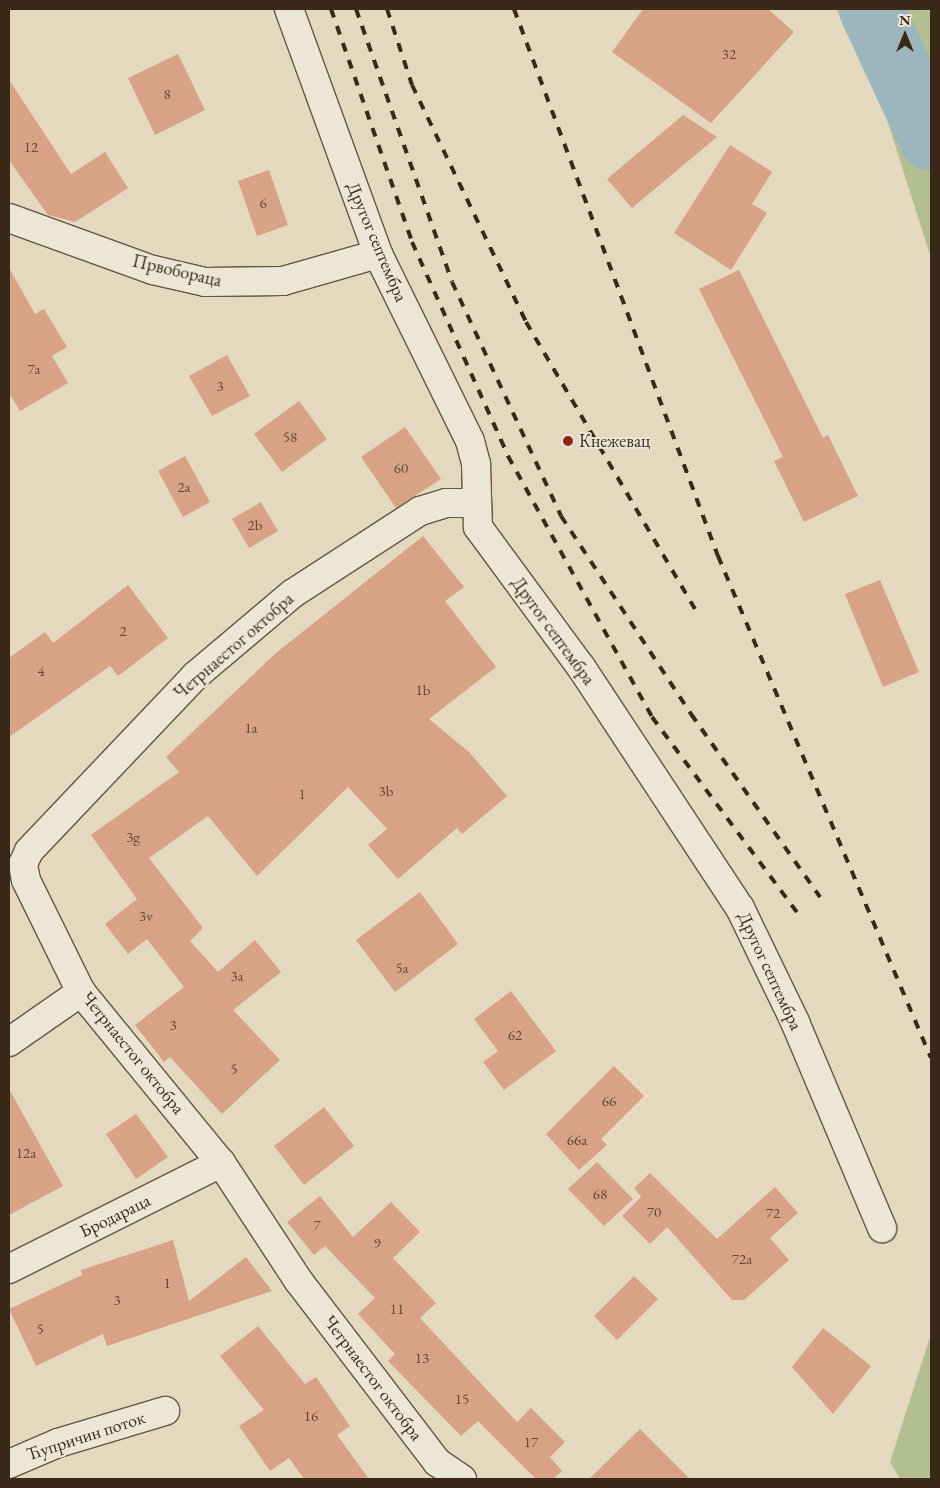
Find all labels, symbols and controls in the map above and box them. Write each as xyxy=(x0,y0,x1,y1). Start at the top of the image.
north arrow xyxy=(880,10,930,60)
text: N xyxy=(899,11,911,29)
house number: 32 xyxy=(722,45,736,63)
house number: 8 xyxy=(163,85,171,103)
house number: 12 xyxy=(24,138,38,156)
street label: Другог септембра xyxy=(342,179,412,305)
house number: 6 xyxy=(259,194,267,212)
street label: Првобораца xyxy=(130,250,224,292)
house number: 7a xyxy=(27,360,41,378)
house number: 3 xyxy=(216,377,224,395)
house number: 58 xyxy=(283,428,297,446)
place label: Кнежевац xyxy=(579,430,650,452)
marker: Кнежевац xyxy=(561,434,575,448)
house number: 60 xyxy=(394,459,408,477)
house number: 2a xyxy=(177,478,191,496)
house number: 2b xyxy=(248,516,262,534)
street label: Другог септембра xyxy=(507,573,599,689)
street label: Четрнаестог октобра xyxy=(170,588,298,704)
house number: 2 xyxy=(119,622,127,640)
house number: 4 xyxy=(37,662,45,680)
house number: 1b xyxy=(416,681,430,699)
house number: 1a xyxy=(244,719,258,737)
house number: 3b xyxy=(379,782,393,800)
house number: 1 xyxy=(298,785,306,803)
house number: 3g xyxy=(126,828,140,846)
house number: 3v xyxy=(139,907,153,925)
street label: Другог септембра xyxy=(733,908,807,1034)
house number: 5a xyxy=(395,959,409,977)
house number: 3a xyxy=(230,967,244,985)
street label: Четрнаестог октобра xyxy=(77,987,189,1119)
house number: 3 xyxy=(169,1016,177,1034)
house number: 62 xyxy=(508,1026,522,1044)
house number: 5 xyxy=(230,1060,238,1078)
house number: 66 xyxy=(602,1092,616,1110)
house number: 66a xyxy=(567,1131,587,1149)
house number: 12a xyxy=(16,1144,36,1162)
house number: 68 xyxy=(593,1185,607,1203)
street label: Бродараца xyxy=(76,1190,154,1242)
house number: 70 xyxy=(647,1203,661,1221)
house number: 72 xyxy=(766,1204,780,1222)
house number: 7 xyxy=(313,1216,321,1234)
house number: 9 xyxy=(373,1234,381,1252)
house number: 72a xyxy=(732,1250,752,1268)
house number: 1 xyxy=(163,1274,171,1292)
house number: 3 xyxy=(113,1291,121,1309)
house number: 11 xyxy=(390,1300,404,1318)
street label: Четрнаестог октобра xyxy=(319,1311,427,1445)
house number: 5 xyxy=(36,1320,44,1338)
house number: 13 xyxy=(415,1349,429,1367)
house number: 15 xyxy=(455,1390,469,1408)
street label: Ћупричин поток xyxy=(24,1407,148,1465)
house number: 16 xyxy=(304,1407,318,1425)
house number: 17 xyxy=(524,1433,538,1451)

